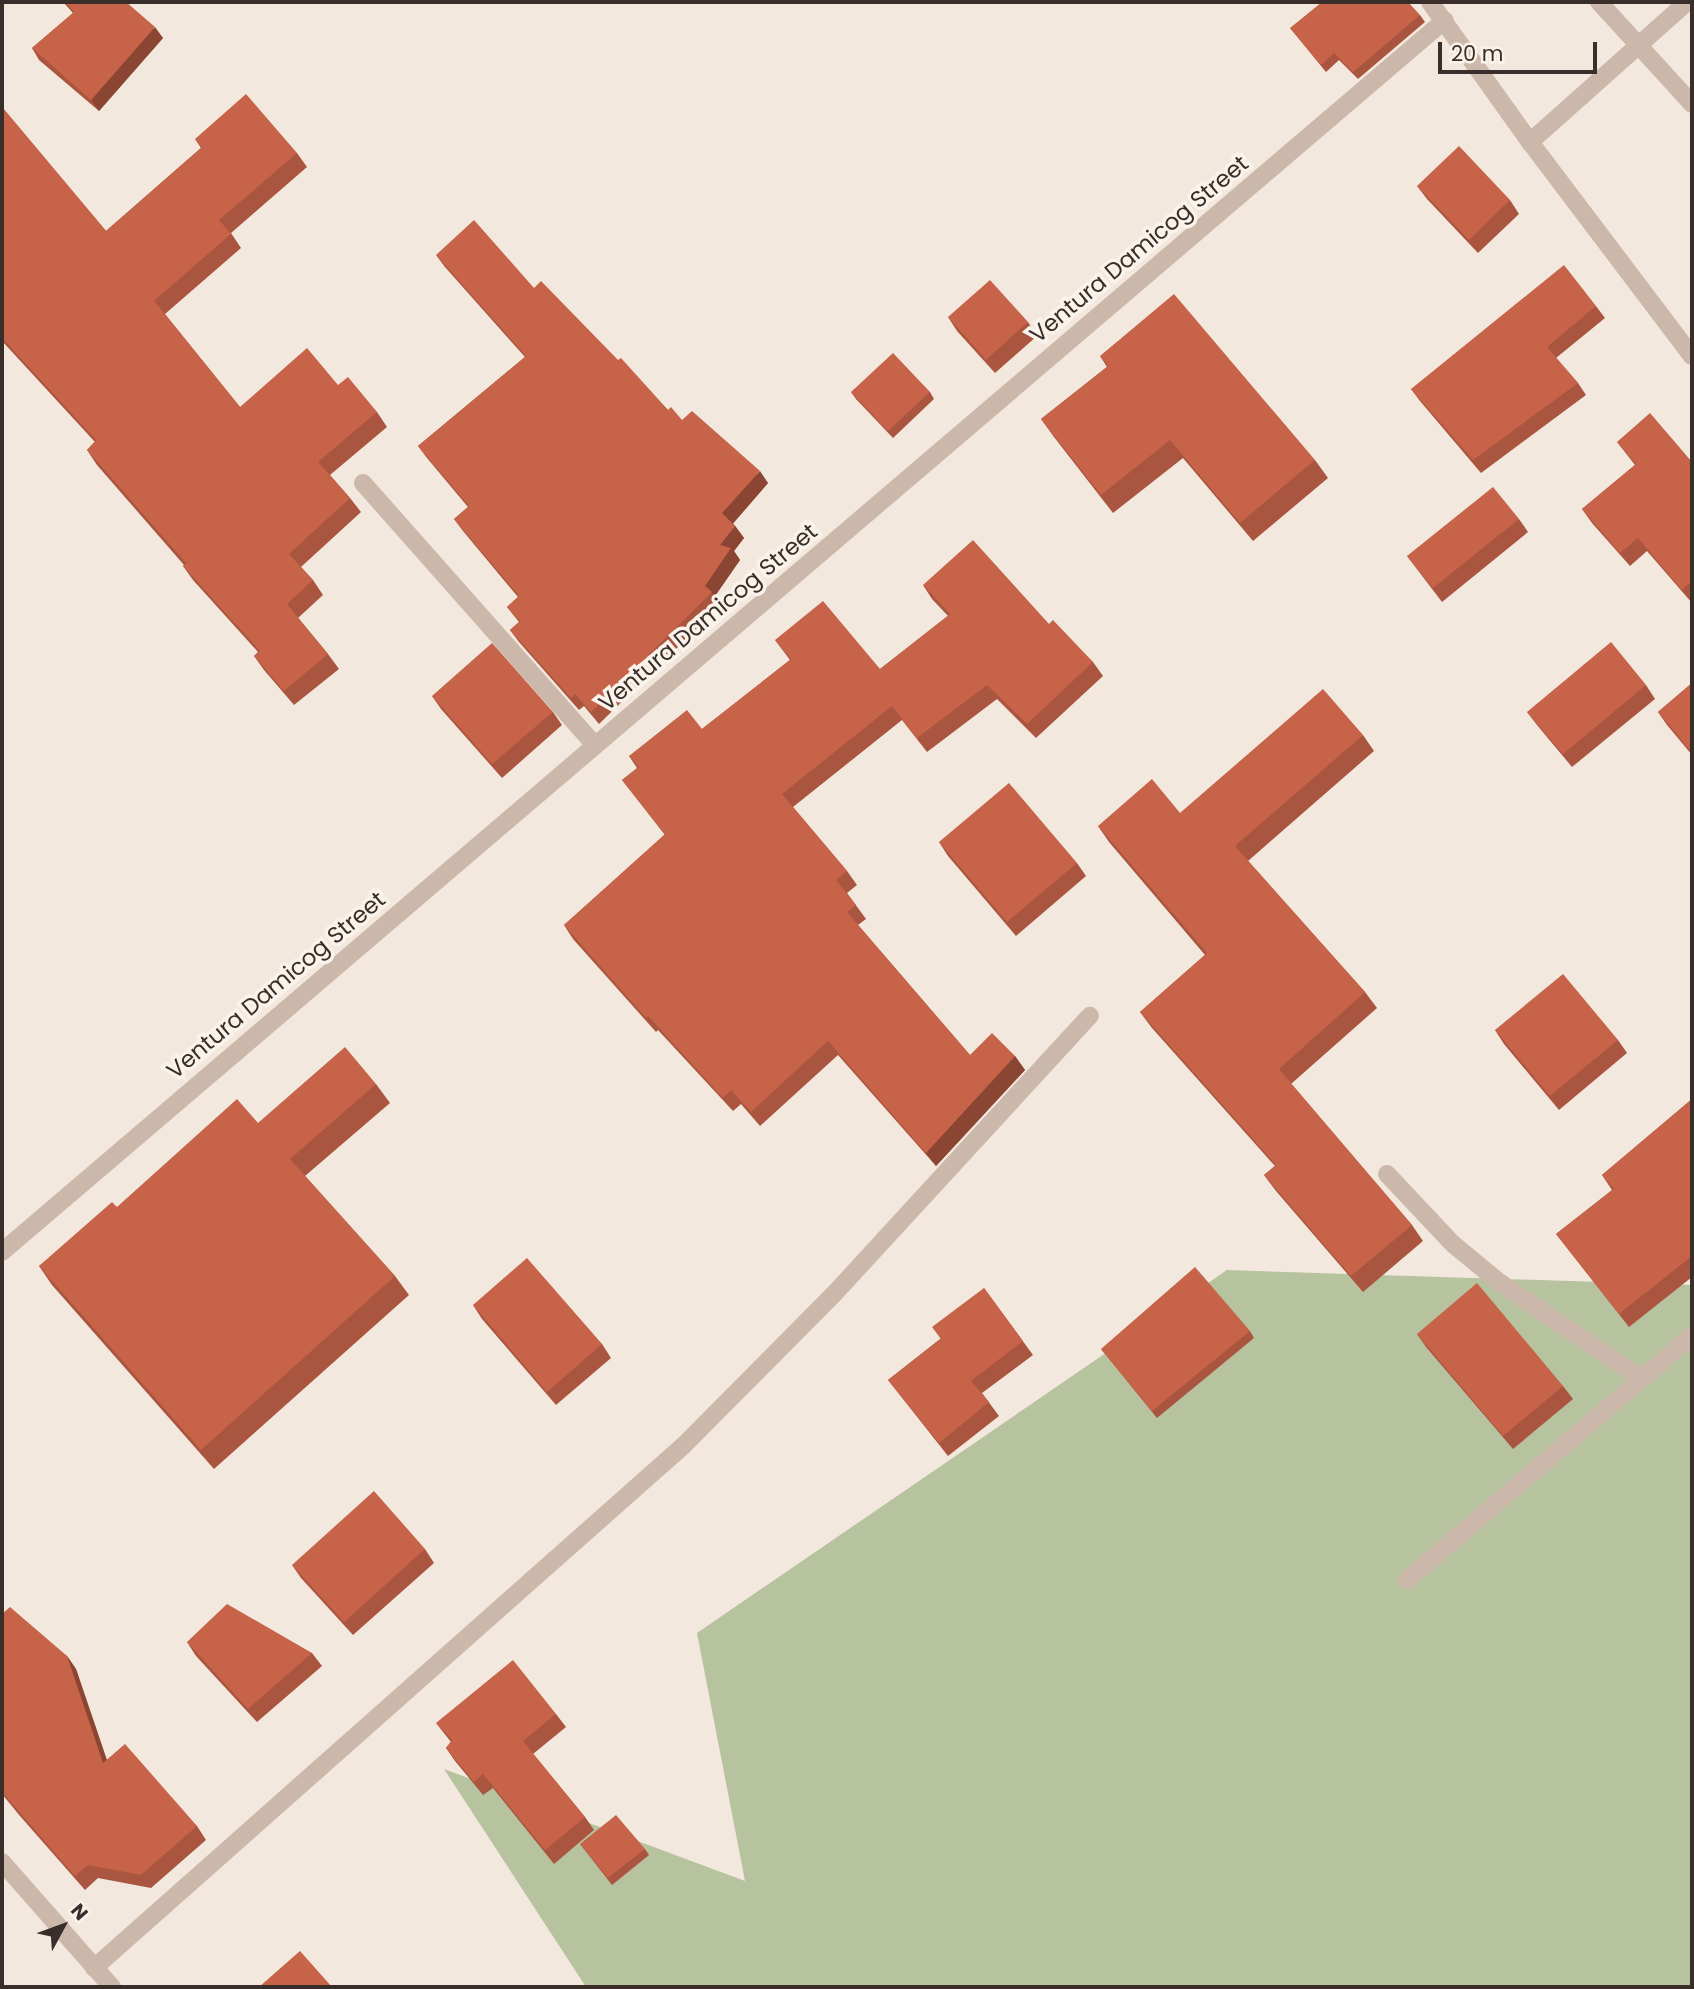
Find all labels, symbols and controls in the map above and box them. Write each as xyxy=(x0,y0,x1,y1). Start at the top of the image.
scale bar xyxy=(1442,28,1601,72)
text: 20 m xyxy=(1451,39,1504,68)
street label: Ventura Damicog Street xyxy=(1024,149,1254,349)
street label: Ventura Damicog Street xyxy=(593,517,823,717)
street label: Ventura Damicog Street xyxy=(161,885,391,1085)
north arrow xyxy=(28,1891,98,1961)
text: N xyxy=(64,1898,94,1926)

